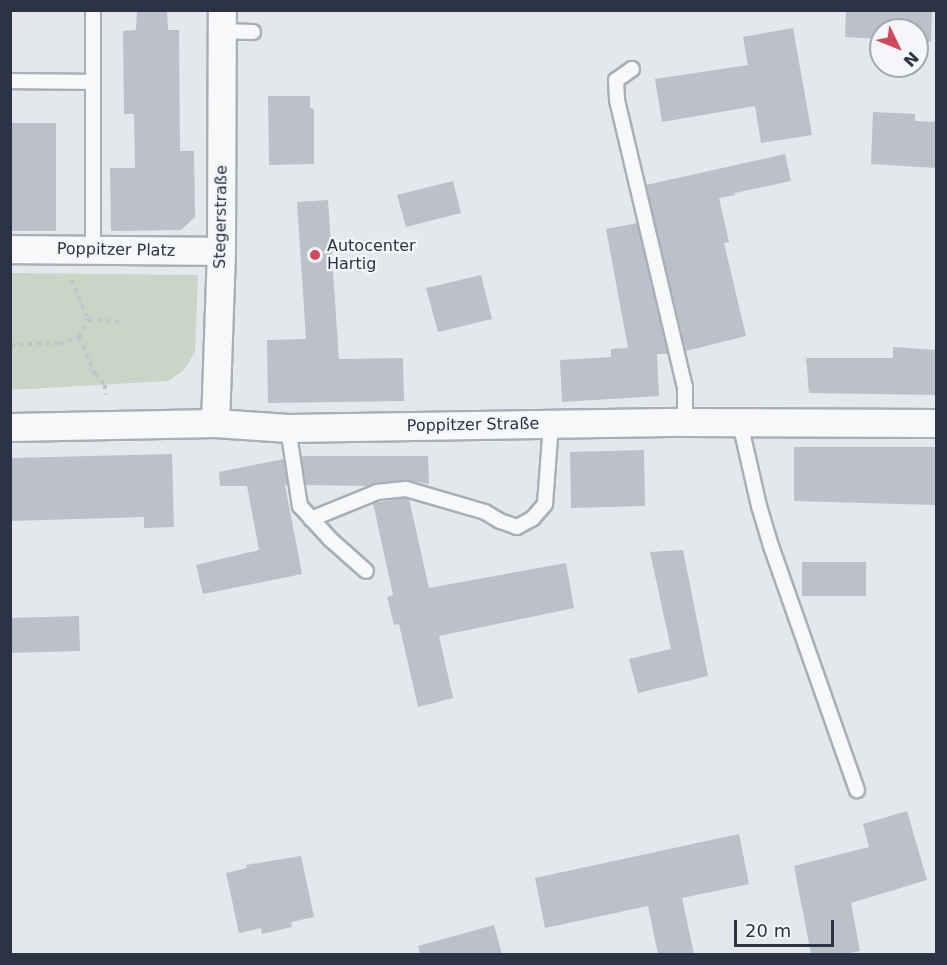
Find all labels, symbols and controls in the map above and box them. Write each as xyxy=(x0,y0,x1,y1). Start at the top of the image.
north arrow xyxy=(869,18,929,78)
text: N xyxy=(900,48,923,71)
street label: Stegerstraße xyxy=(210,165,232,269)
place label: Autocenter Hartig xyxy=(327,236,416,274)
street label: Poppitzer Platz xyxy=(57,239,175,261)
marker: Autocenter Hartig xyxy=(308,248,322,262)
street label: Poppitzer Straße xyxy=(407,414,539,436)
scale bar xyxy=(737,908,838,946)
text: 20 m xyxy=(745,920,791,941)

